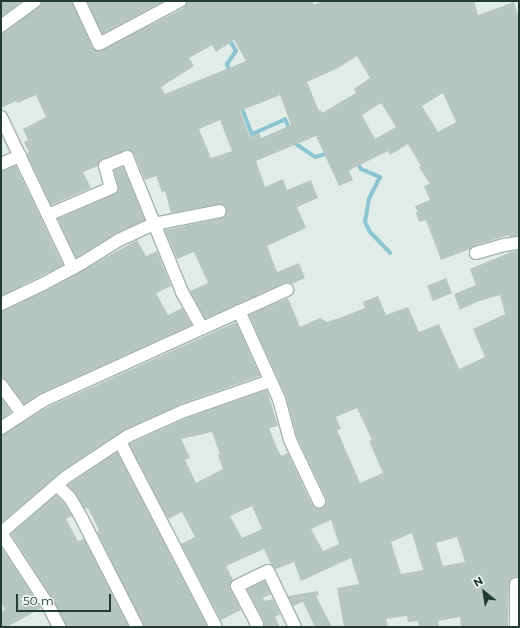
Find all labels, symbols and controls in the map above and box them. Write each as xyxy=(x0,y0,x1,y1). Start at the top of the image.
north arrow xyxy=(464,572,504,612)
text: N xyxy=(471,573,485,590)
scale bar xyxy=(18,586,113,612)
text: 50 m xyxy=(23,593,54,608)

